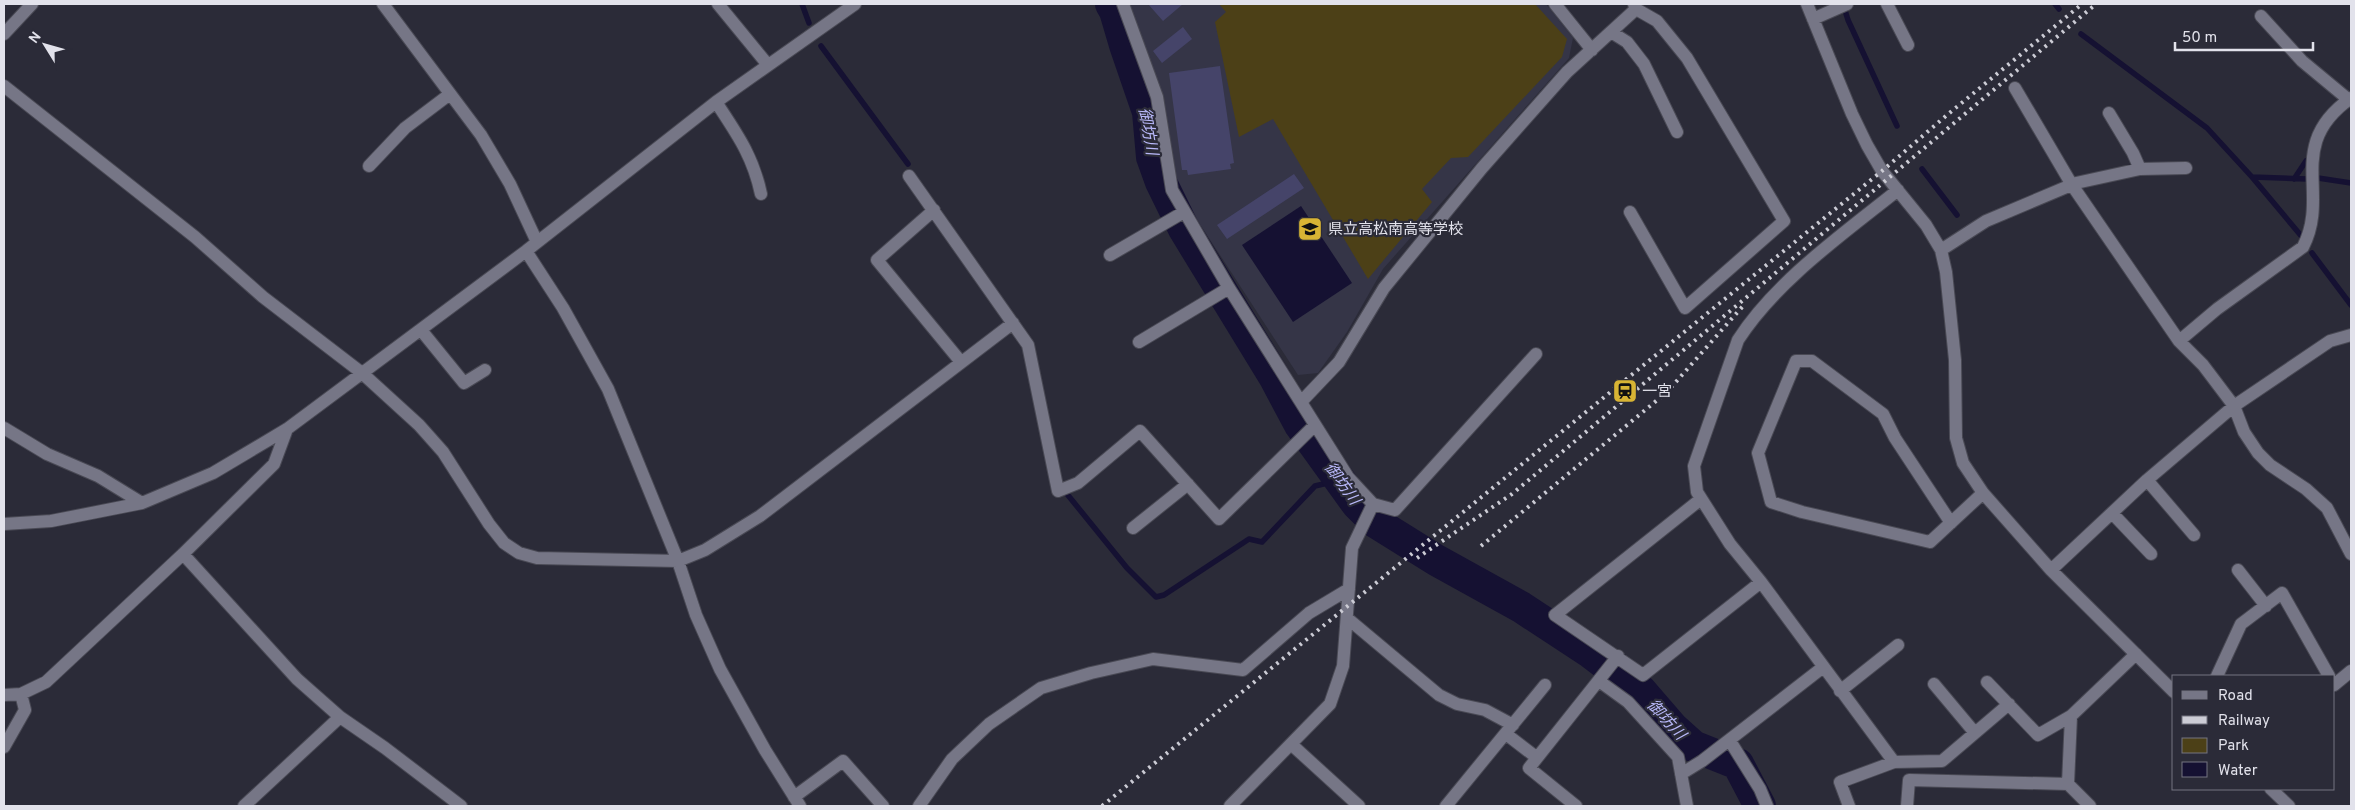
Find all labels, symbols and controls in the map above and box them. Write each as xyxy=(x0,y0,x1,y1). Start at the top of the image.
north arrow xyxy=(20,20,70,70)
scale bar xyxy=(2175,20,2312,52)
text: N xyxy=(26,29,46,47)
text: 50 m xyxy=(2182,29,2217,48)
water label: 御坊川 xyxy=(1133,106,1161,159)
school or university icon: 県立高松南高等学校 xyxy=(1297,216,1323,242)
place label: 県立高松南高等学校 xyxy=(1328,221,1463,240)
station icon: 一宮 xyxy=(1612,378,1638,404)
place label: 一宮 xyxy=(1642,383,1672,402)
water label: 御坊川 xyxy=(1319,459,1365,511)
legend xyxy=(2172,675,2335,790)
text: Road xyxy=(2218,687,2253,706)
water label: 御坊川 xyxy=(1642,696,1691,746)
text: Railway xyxy=(2218,712,2270,731)
text: Park xyxy=(2218,737,2249,756)
text: Water xyxy=(2218,762,2258,781)

